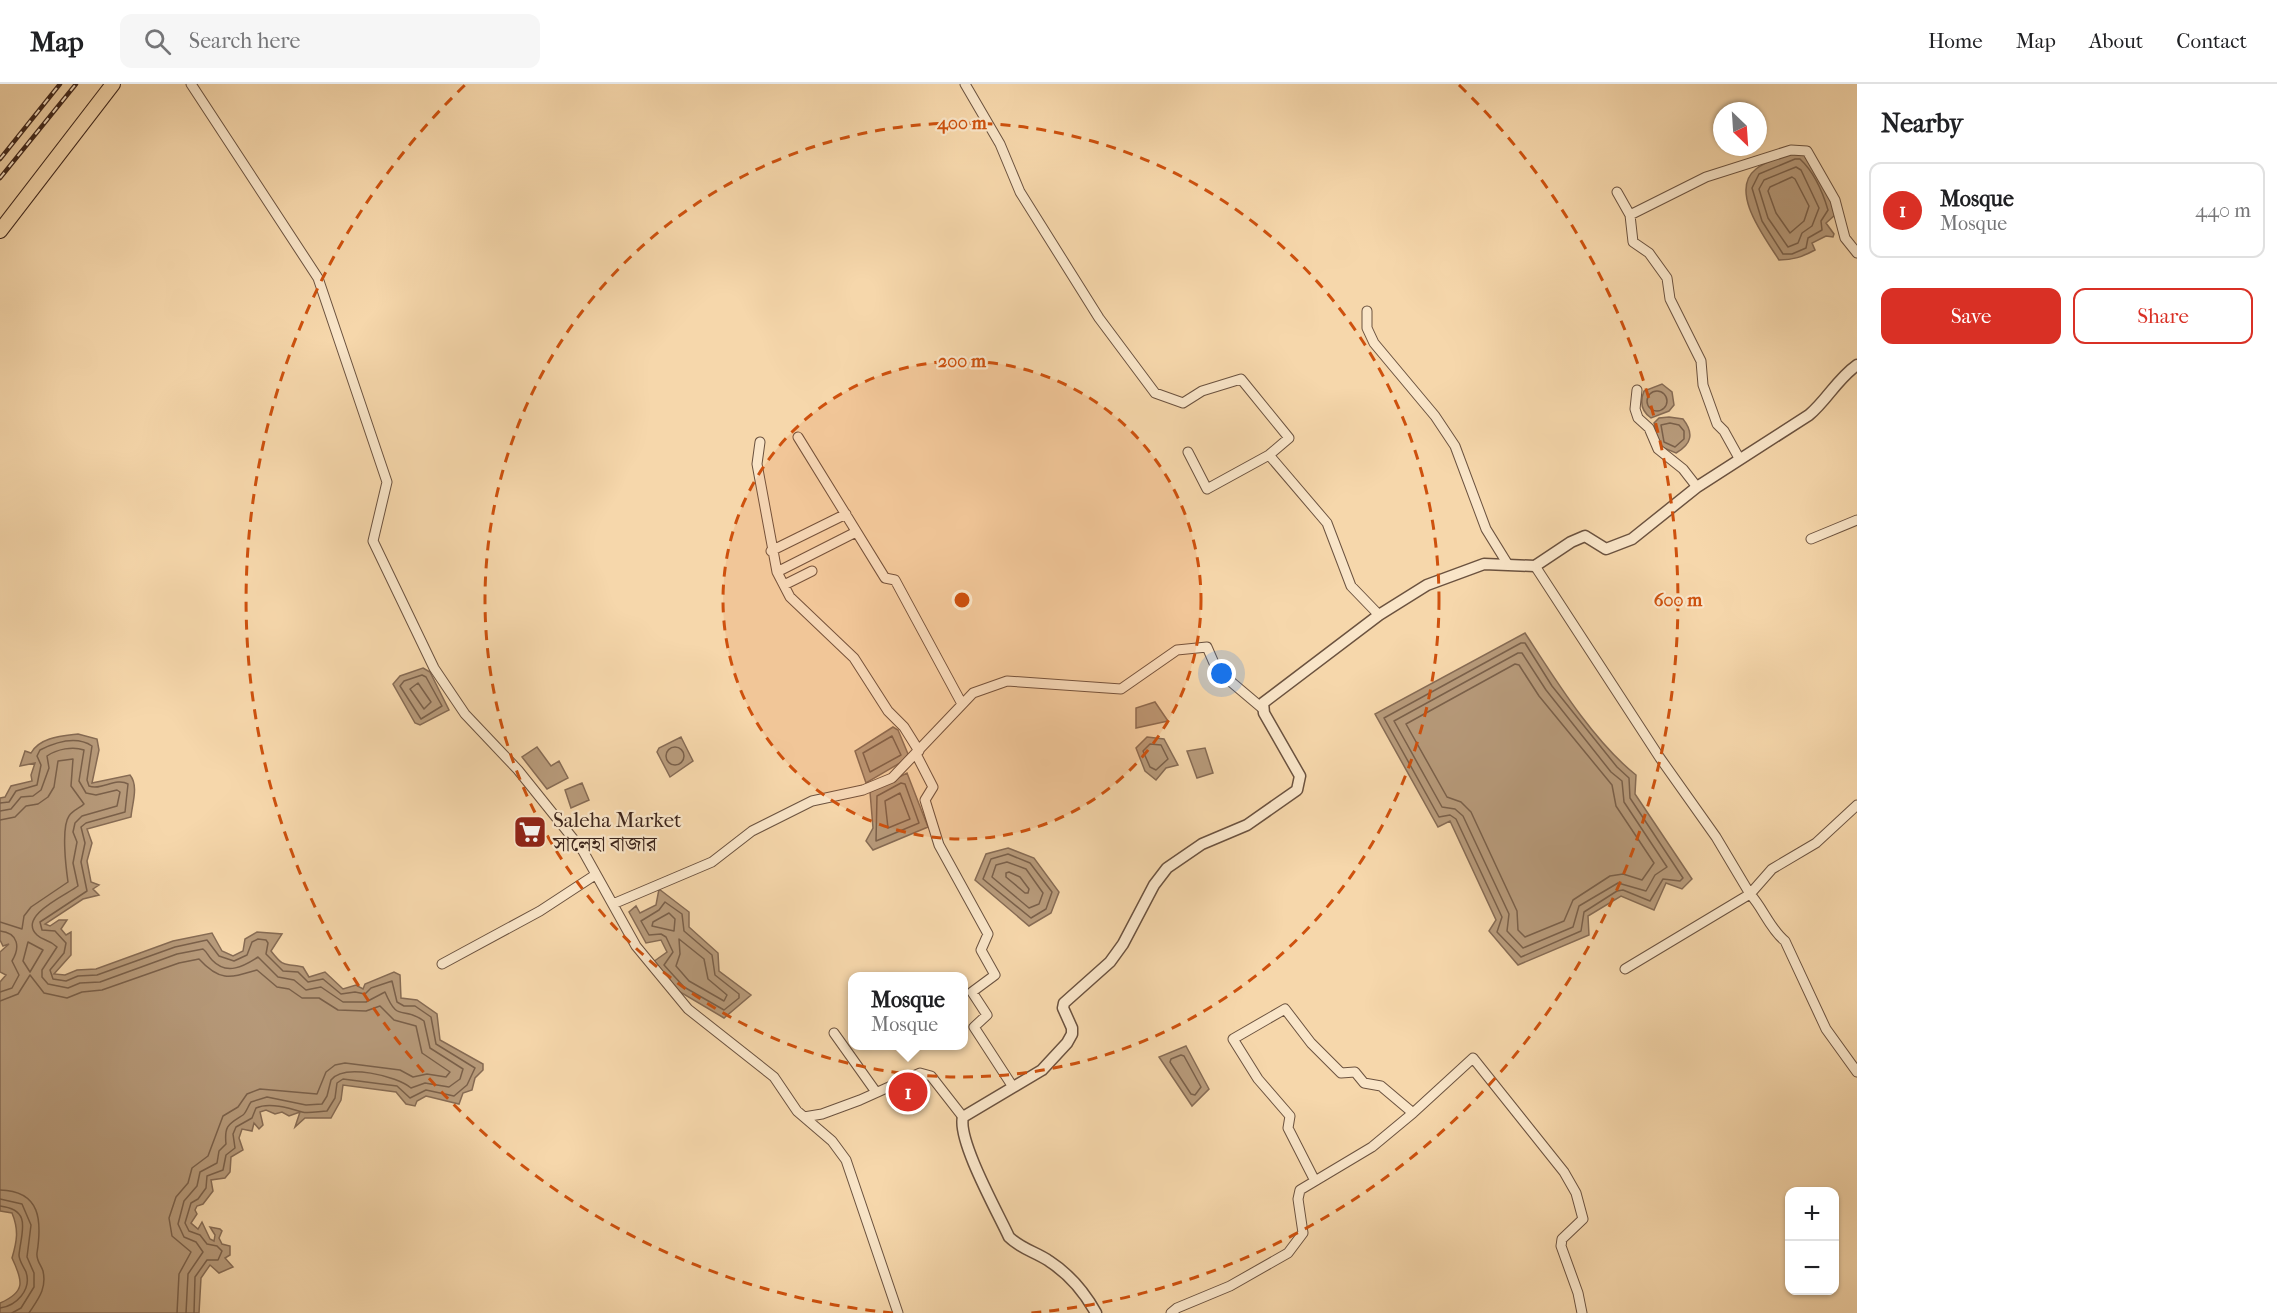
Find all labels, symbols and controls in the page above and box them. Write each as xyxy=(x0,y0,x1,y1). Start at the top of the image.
search box xyxy=(120,14,540,68)
text: Map xyxy=(30,25,84,58)
icon: search xyxy=(141,25,174,58)
text: Search here xyxy=(189,28,300,54)
text: Home xyxy=(1928,29,1983,53)
text: Map xyxy=(2016,29,2056,53)
text: About xyxy=(2089,29,2143,53)
text: Contact xyxy=(2176,29,2247,53)
north arrow xyxy=(1713,102,1767,156)
text: Nearby xyxy=(1881,108,1963,139)
text: 400 m xyxy=(936,113,988,134)
text: Mosque xyxy=(1940,186,2014,212)
text: 1 xyxy=(1899,199,1906,222)
text: 440 m xyxy=(2195,199,2251,222)
text: Mosque xyxy=(1940,212,2007,235)
button: Save xyxy=(1881,288,2061,344)
button: Share xyxy=(2073,288,2253,344)
text: 200 m xyxy=(938,351,987,372)
centre of rings xyxy=(952,590,972,610)
text: 600 m xyxy=(1654,590,1703,611)
your location xyxy=(1207,659,1236,688)
place label: Saleha Market সালেহা বাজার xyxy=(552,808,682,856)
supermarket icon: Saleha Market সালেহা বাজার xyxy=(512,814,548,850)
popup xyxy=(848,972,968,1050)
text: Mosque xyxy=(871,987,945,1013)
text: Mosque xyxy=(871,1013,938,1036)
pin: 1 xyxy=(888,1070,928,1114)
map controls xyxy=(1785,1187,1839,1295)
button: + xyxy=(1785,1187,1839,1241)
button: − xyxy=(1785,1241,1839,1295)

